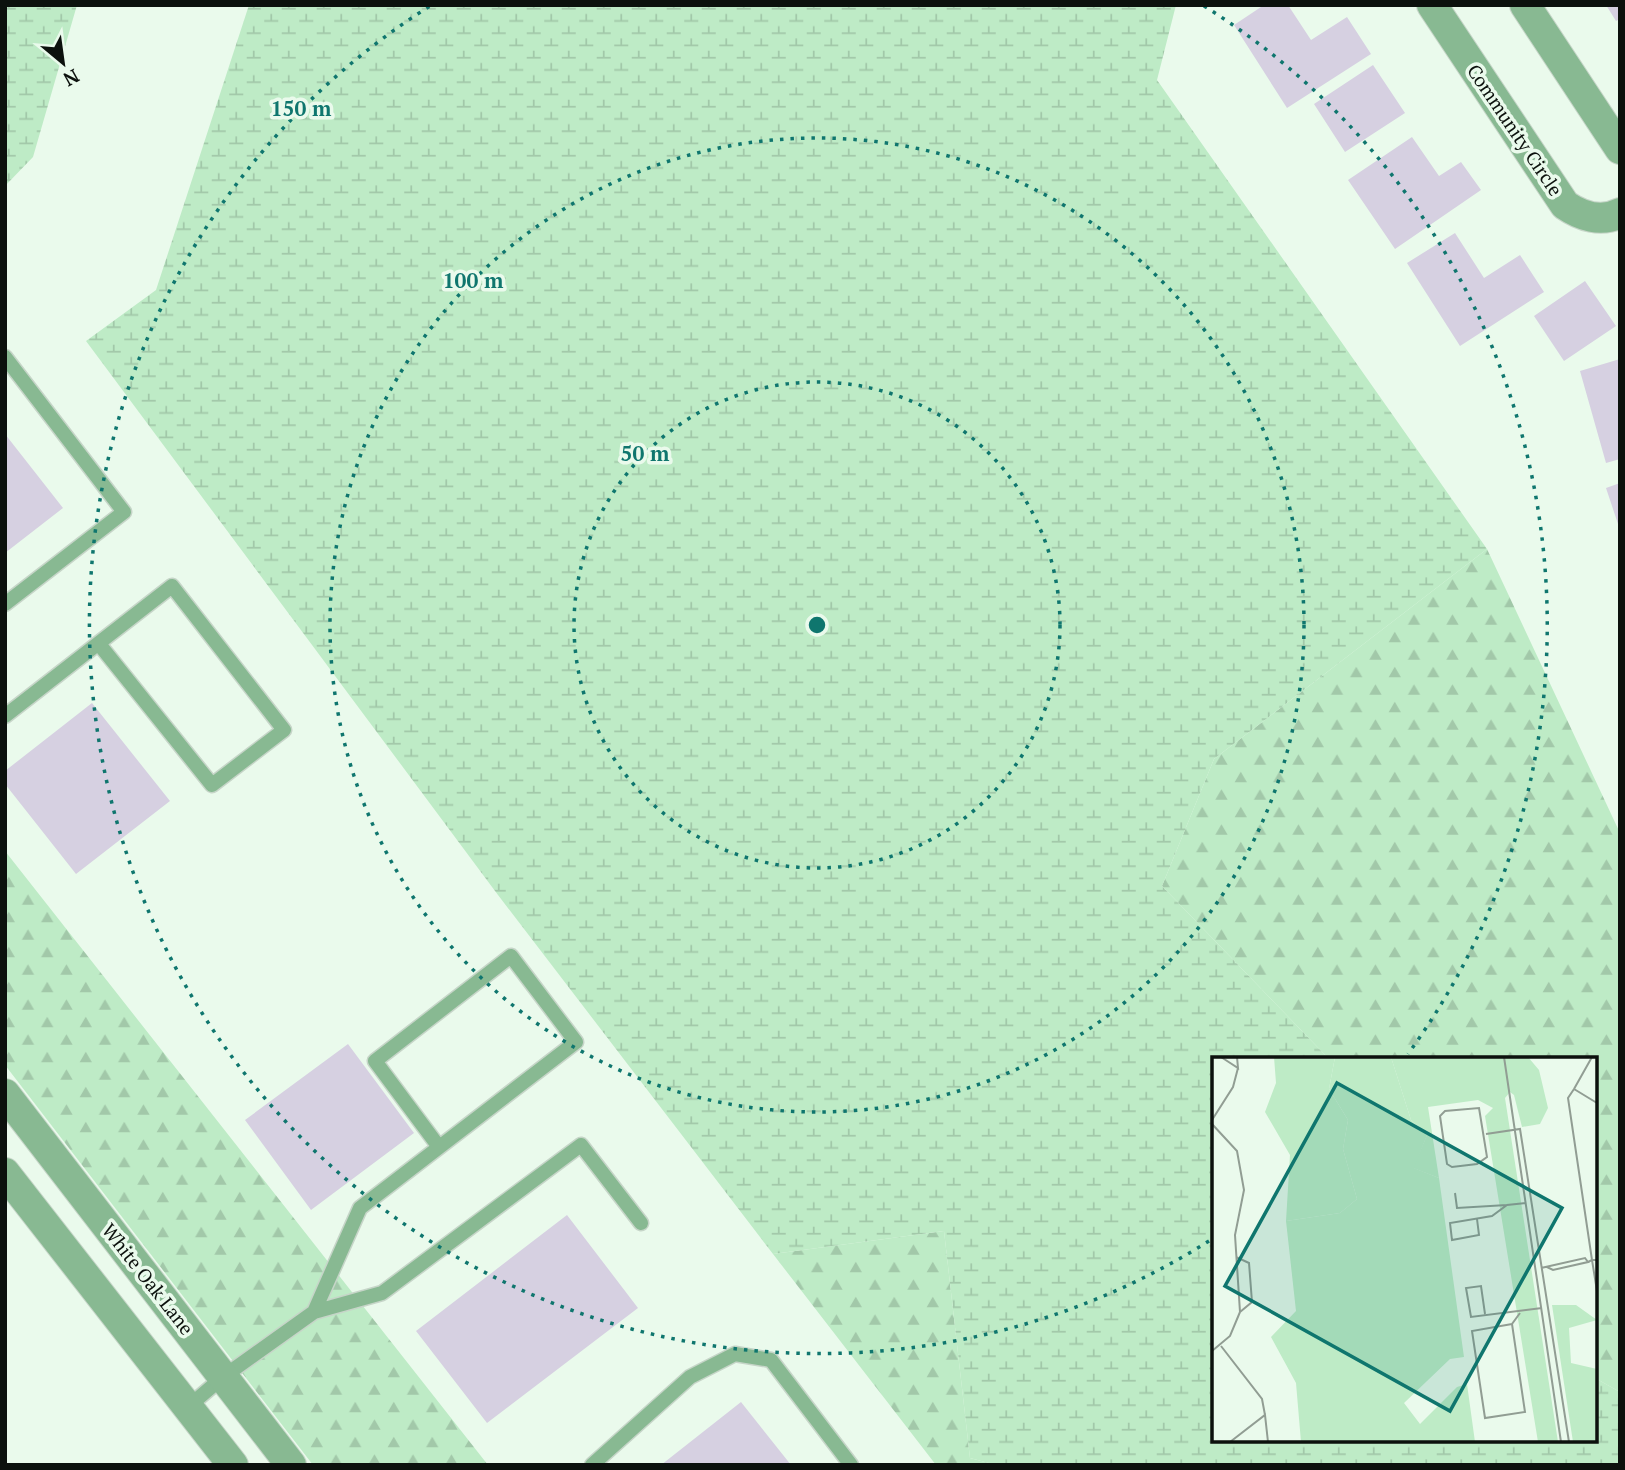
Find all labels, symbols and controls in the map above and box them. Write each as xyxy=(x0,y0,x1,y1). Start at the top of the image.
north arrow xyxy=(28,28,98,98)
street label: Community Circle xyxy=(1462,59,1569,200)
text: N xyxy=(59,64,84,93)
text: 150 m xyxy=(271,94,332,122)
text: 100 m xyxy=(443,266,504,294)
text: 50 m xyxy=(621,439,670,467)
centre of rings xyxy=(805,613,829,637)
inset map xyxy=(1212,1057,1597,1442)
street label: White Oak Lane xyxy=(97,1218,200,1339)

